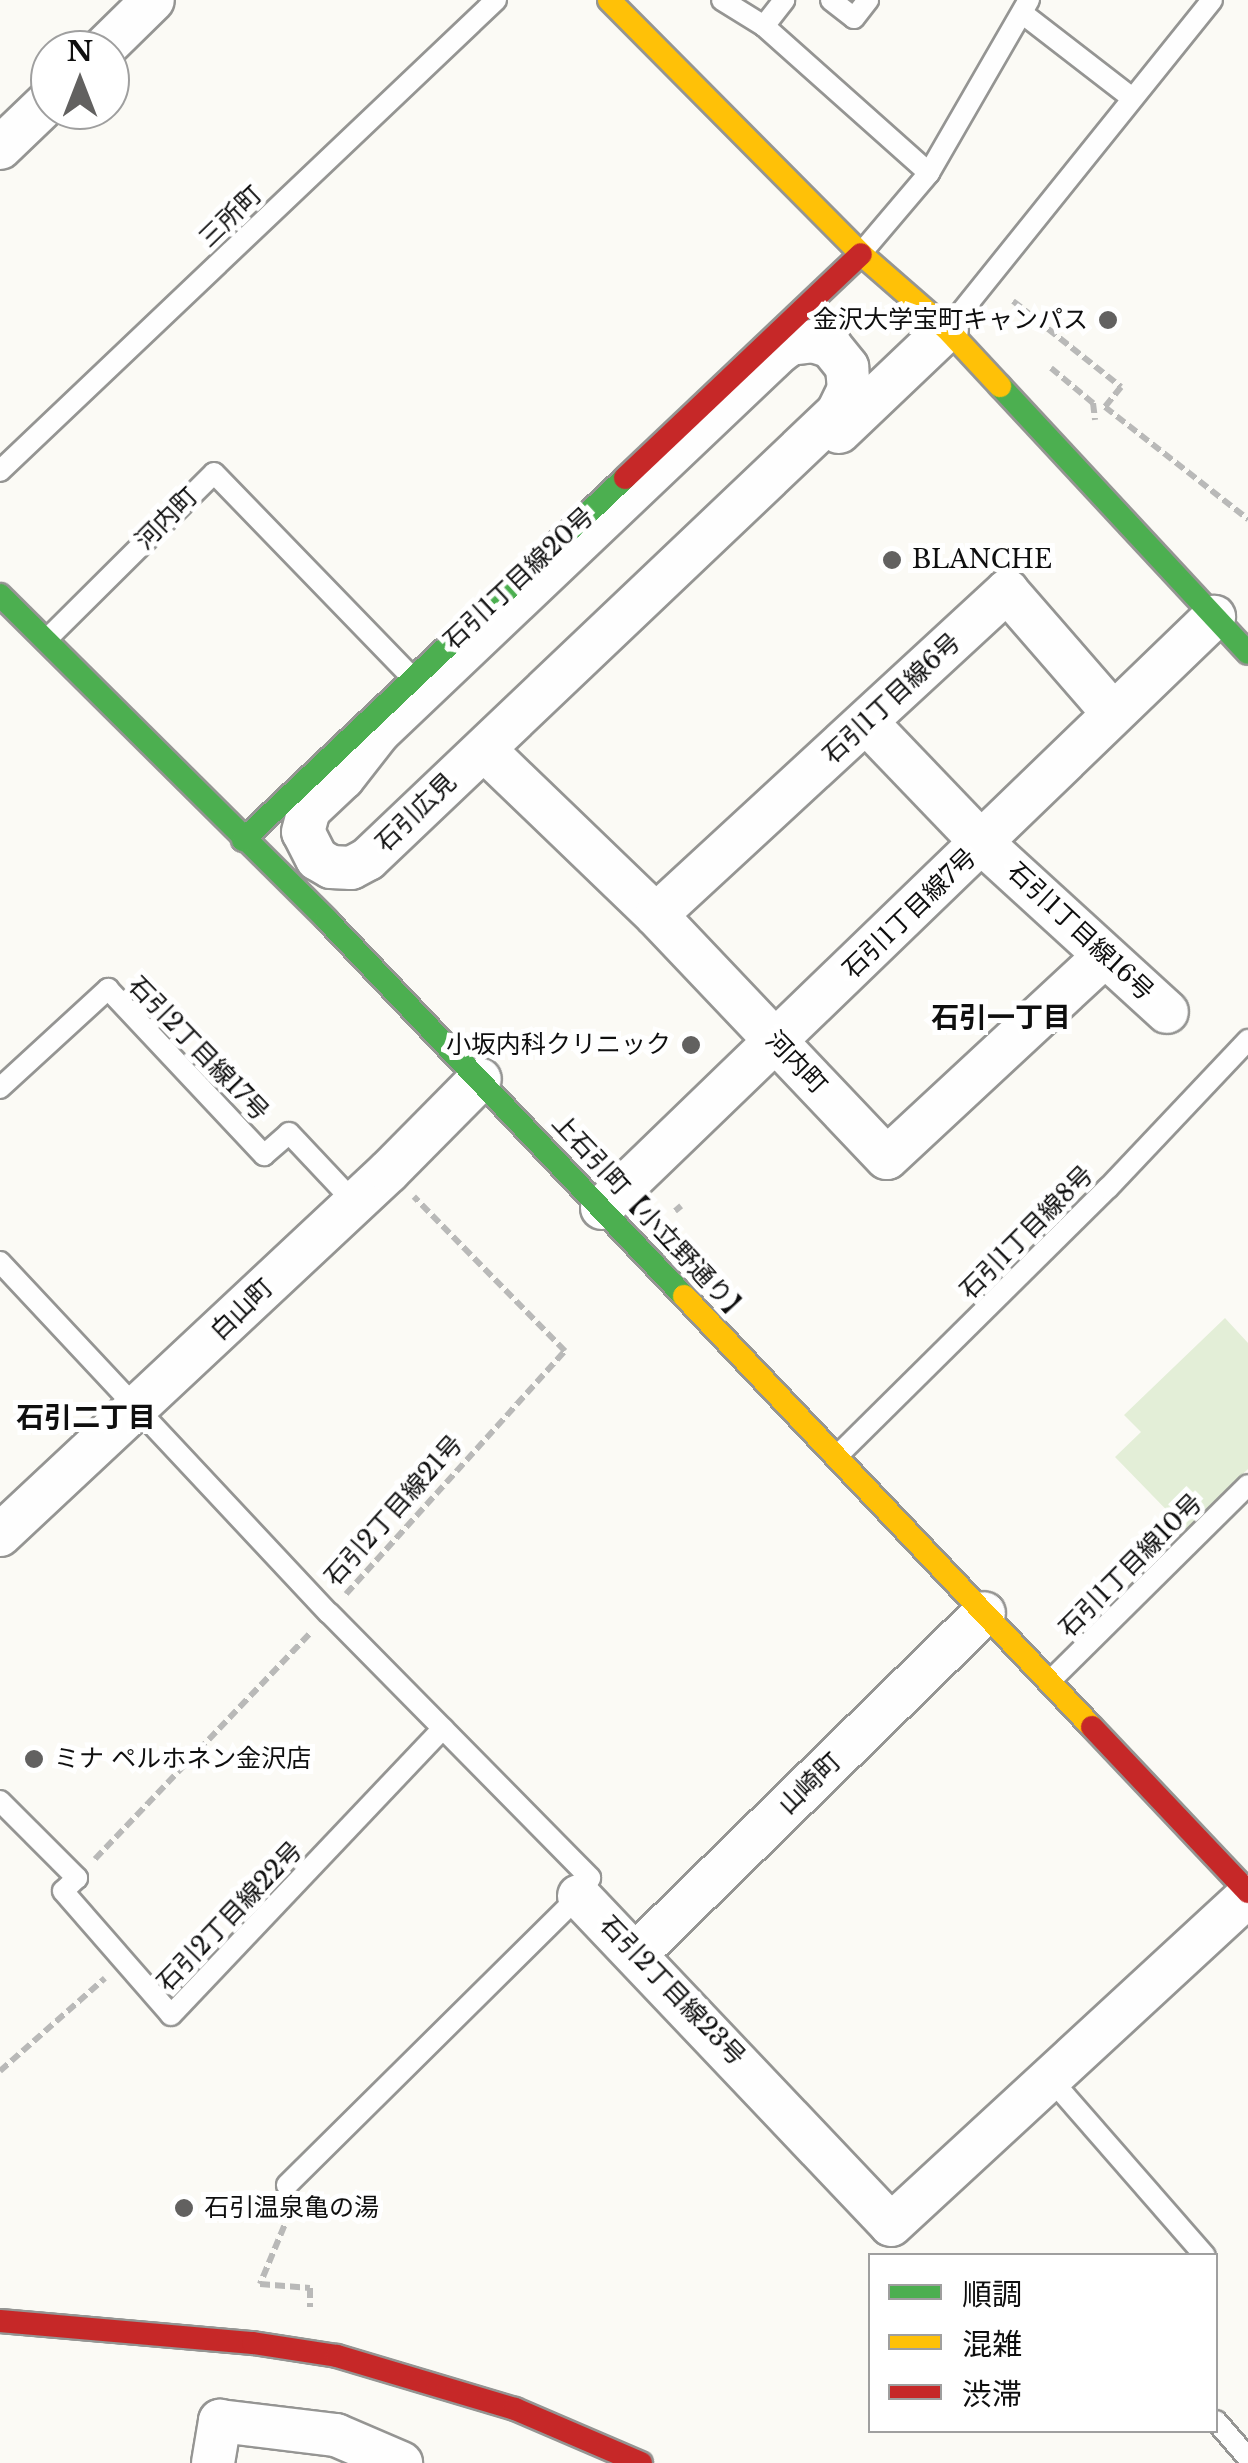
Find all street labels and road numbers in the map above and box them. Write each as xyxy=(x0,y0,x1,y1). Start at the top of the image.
street label: 三所町 xyxy=(194,180,268,254)
street label: 河内町 xyxy=(130,482,204,556)
street label: 石引1丁目線20号 xyxy=(438,502,600,656)
street label: 石引1丁目線6号 xyxy=(817,628,967,770)
street label: 石引広見 xyxy=(370,767,462,859)
street label: 石引1丁目線7号 xyxy=(837,843,983,985)
street label: 石引1丁目線16号 xyxy=(1001,857,1159,1007)
street label: 石引2丁目線17号 xyxy=(122,971,274,1127)
street label: 河内町 xyxy=(759,1026,833,1100)
street label: 上石引町【小立野通り】 xyxy=(545,1108,755,1330)
street label: 石引1丁目線8号 xyxy=(954,1160,1100,1306)
street label: 白山町 xyxy=(205,1273,279,1347)
street label: 石引2丁目線21号 xyxy=(319,1430,469,1592)
street label: 石引1丁目線10号 xyxy=(1053,1488,1209,1644)
street label: 山崎町 xyxy=(773,1747,847,1821)
street label: 石引2丁目線22号 xyxy=(151,1836,309,1998)
street label: 石引2丁目線23号 xyxy=(593,1910,751,2072)

